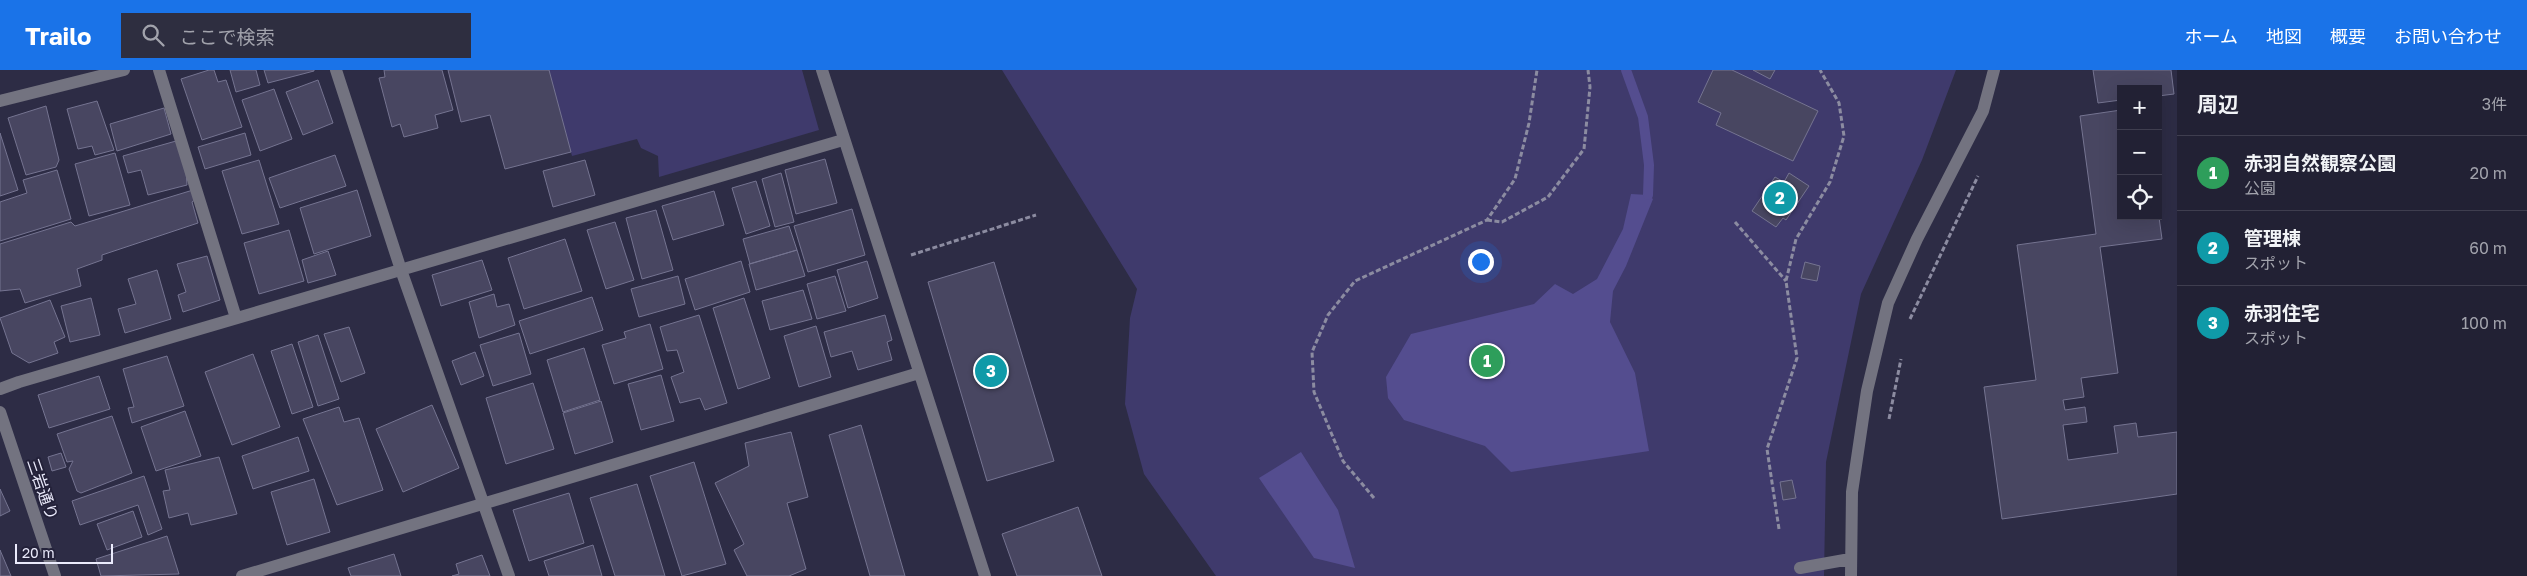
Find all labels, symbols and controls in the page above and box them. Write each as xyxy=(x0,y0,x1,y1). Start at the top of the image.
search box xyxy=(121,13,471,58)
text: Trailo xyxy=(25,21,91,50)
icon: search xyxy=(139,21,167,49)
text: ここで検索 xyxy=(179,25,274,48)
text: ホーム xyxy=(2185,25,2238,47)
text: 地図 xyxy=(2266,25,2302,47)
text: 概要 xyxy=(2330,25,2366,47)
text: お問い合わせ xyxy=(2394,25,2502,47)
map controls xyxy=(2117,85,2162,220)
button: + xyxy=(2117,85,2162,130)
text: 周辺 xyxy=(2197,91,2239,117)
text: 3件 xyxy=(2482,94,2507,114)
button: − xyxy=(2117,130,2162,175)
text: 赤羽自然観察公園 xyxy=(2244,151,2396,174)
text: 1 xyxy=(2209,163,2217,183)
text: 20 m xyxy=(2470,163,2507,183)
button: locate xyxy=(2117,175,2162,220)
text: 公園 xyxy=(2244,178,2276,198)
pin: 2 xyxy=(1764,179,1796,217)
text: 管理棟 xyxy=(2244,226,2301,249)
text: 2 xyxy=(2208,238,2218,258)
text: 60 m xyxy=(2469,238,2507,258)
your location xyxy=(1468,249,1494,275)
text: スポット xyxy=(2244,253,2308,273)
text: 赤羽住宅 xyxy=(2244,301,2320,324)
text: 3 xyxy=(2208,313,2218,333)
text: 100 m xyxy=(2461,313,2507,333)
text: スポット xyxy=(2244,328,2308,348)
pin: 1 xyxy=(1471,342,1503,380)
pin: 3 xyxy=(975,352,1007,390)
street label: 三岩通り xyxy=(23,455,63,523)
scale bar xyxy=(15,541,112,564)
text: 20 m xyxy=(22,544,55,561)

